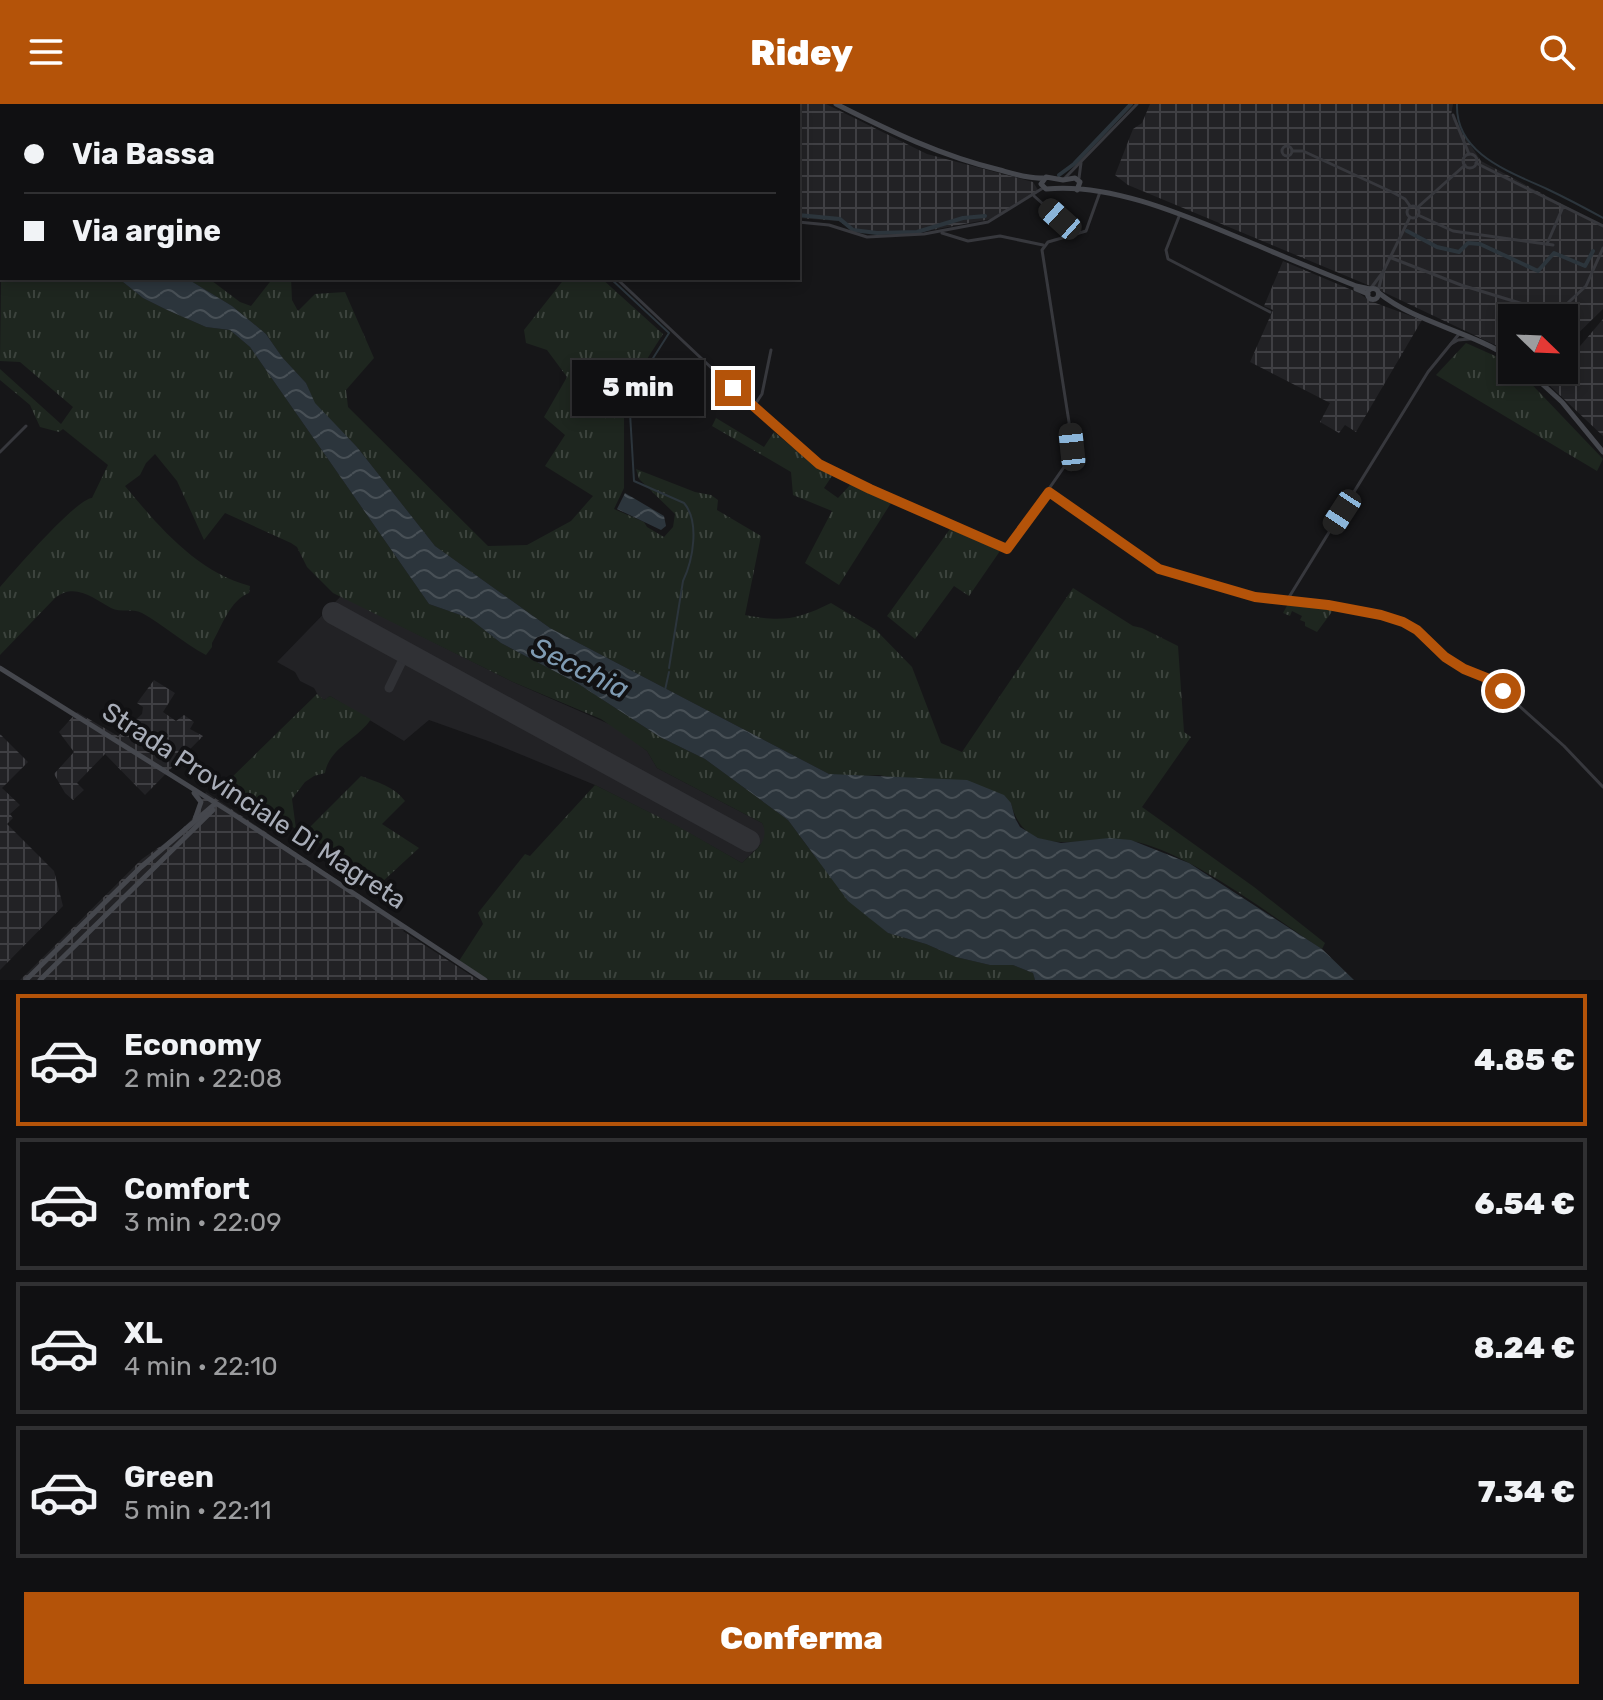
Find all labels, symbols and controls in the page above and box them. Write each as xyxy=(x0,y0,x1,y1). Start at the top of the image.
icon: menu xyxy=(24,30,68,74)
icon: search xyxy=(1535,30,1579,74)
text: Ridey xyxy=(750,31,853,74)
text: Via Bassa xyxy=(72,136,215,172)
car xyxy=(1034,194,1086,244)
text: Via argine xyxy=(72,213,221,249)
north arrow xyxy=(1498,304,1578,384)
map controls xyxy=(1498,304,1578,384)
callout: 5 min xyxy=(573,360,705,416)
route end xyxy=(715,370,751,406)
text: 5 min xyxy=(602,372,674,403)
car xyxy=(1058,422,1086,472)
car xyxy=(1319,485,1365,539)
water label: Secchia xyxy=(526,630,634,706)
route start xyxy=(1485,673,1521,709)
street label: Strada Provinciale Di Magreta xyxy=(96,696,412,916)
icon: car xyxy=(28,1024,100,1096)
text: Economy xyxy=(124,1027,262,1063)
text: 4.85 € xyxy=(1474,1042,1575,1078)
text: 2 min · 22:08 xyxy=(124,1063,282,1094)
icon: car xyxy=(28,1168,100,1240)
text: Comfort xyxy=(124,1171,250,1207)
text: 6.54 € xyxy=(1475,1186,1575,1222)
text: 3 min · 22:09 xyxy=(124,1207,282,1238)
icon: car xyxy=(28,1312,100,1384)
text: XL xyxy=(124,1315,163,1351)
text: 8.24 € xyxy=(1474,1330,1575,1366)
text: 4 min · 22:10 xyxy=(124,1351,278,1382)
icon: car xyxy=(28,1456,100,1528)
text: Green xyxy=(124,1459,214,1495)
text: 7.34 € xyxy=(1478,1474,1575,1510)
text: 5 min · 22:11 xyxy=(124,1495,272,1526)
button: Conferma xyxy=(24,1592,1579,1684)

